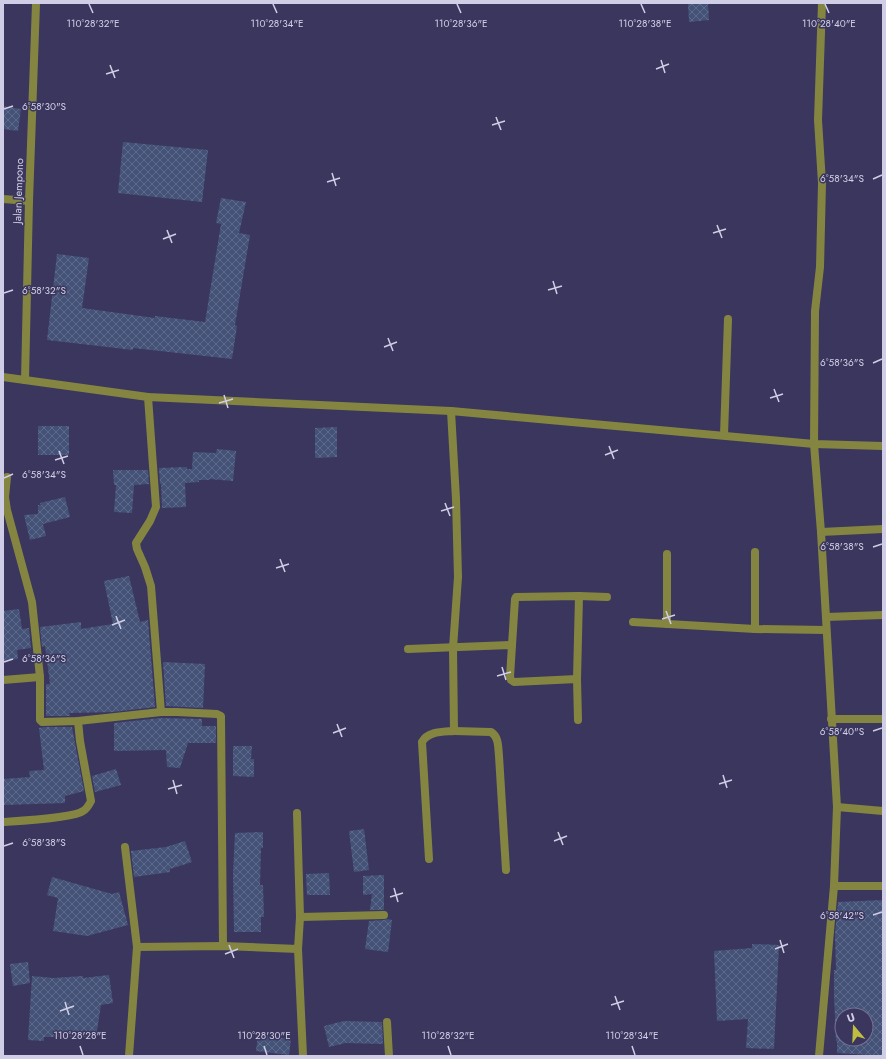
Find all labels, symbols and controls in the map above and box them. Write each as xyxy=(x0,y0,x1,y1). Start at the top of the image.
text: 110°28'32"E xyxy=(66,16,120,31)
text: 110°28'34"E xyxy=(250,16,304,31)
text: 110°28'36"E xyxy=(434,16,488,31)
text: 110°28'38"E xyxy=(619,16,671,31)
text: 110°28'40"E xyxy=(802,16,856,31)
text: 6°58'30"S xyxy=(22,99,67,114)
street label: Jalan Jempono xyxy=(9,158,27,226)
text: 6°58'34"S xyxy=(820,171,864,186)
text: 6°58'32"S xyxy=(22,283,66,298)
text: 6°58'36"S xyxy=(820,355,864,370)
text: 6°58'34"S xyxy=(22,467,66,482)
text: 6°58'38"S xyxy=(820,539,864,554)
text: 6°58'36"S xyxy=(22,651,66,666)
text: 6°58'40"S xyxy=(820,724,865,739)
text: 6°58'38"S xyxy=(22,835,66,850)
text: 6°58'42"S xyxy=(820,908,865,923)
north arrow xyxy=(834,1007,874,1047)
text: U xyxy=(844,1009,857,1026)
text: 110°28'28"E xyxy=(53,1028,107,1043)
text: 110°28'30"E xyxy=(237,1028,291,1043)
text: 110°28'32"E xyxy=(421,1028,475,1043)
text: 110°28'34"E xyxy=(605,1028,659,1043)

